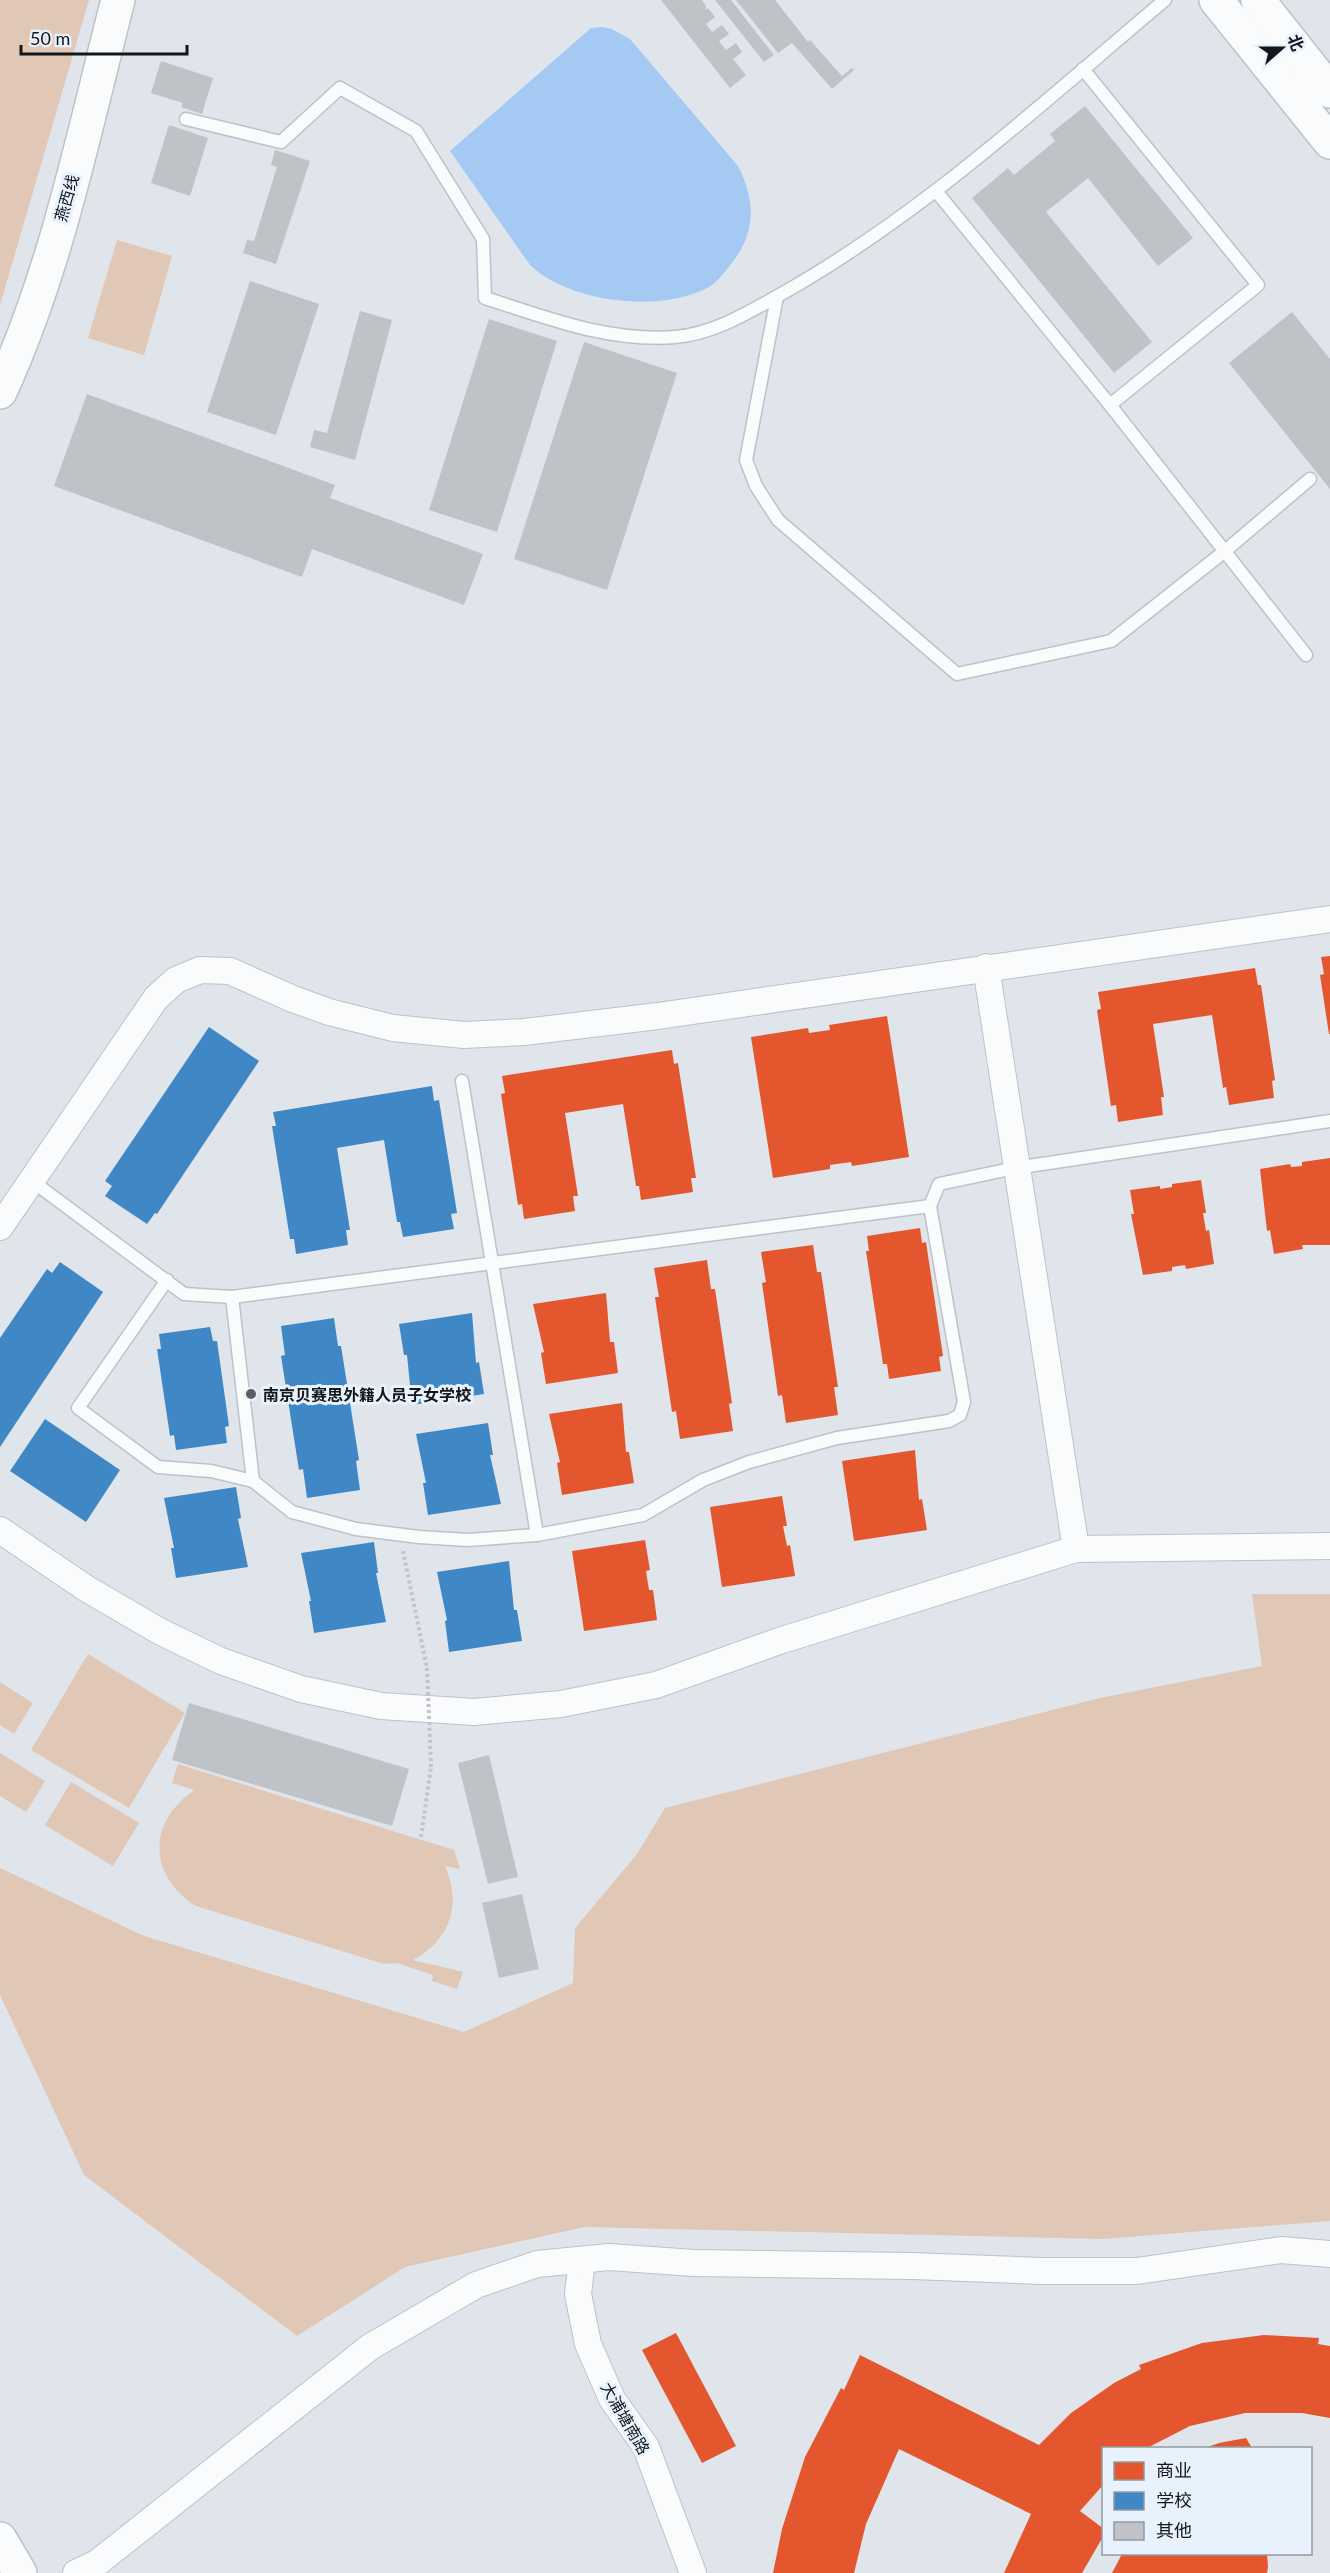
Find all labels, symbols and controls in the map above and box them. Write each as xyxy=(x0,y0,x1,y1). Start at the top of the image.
scale bar xyxy=(21,18,188,56)
north arrow xyxy=(1252,18,1312,78)
text: 50 m xyxy=(30,27,70,49)
text: 北 xyxy=(1285,32,1308,53)
street label: 燕西线 xyxy=(50,172,82,224)
place label: 南京贝赛思外籍人员子女学校 xyxy=(263,1385,472,1404)
marker: 南京贝赛思外籍人员子女学校 xyxy=(244,1387,258,1401)
street label: 大浦塘南路 xyxy=(598,2379,654,2457)
legend xyxy=(1102,2447,1312,2555)
text: 商业 xyxy=(1156,2459,1192,2481)
text: 学校 xyxy=(1156,2489,1192,2511)
text: 其他 xyxy=(1156,2519,1192,2541)

